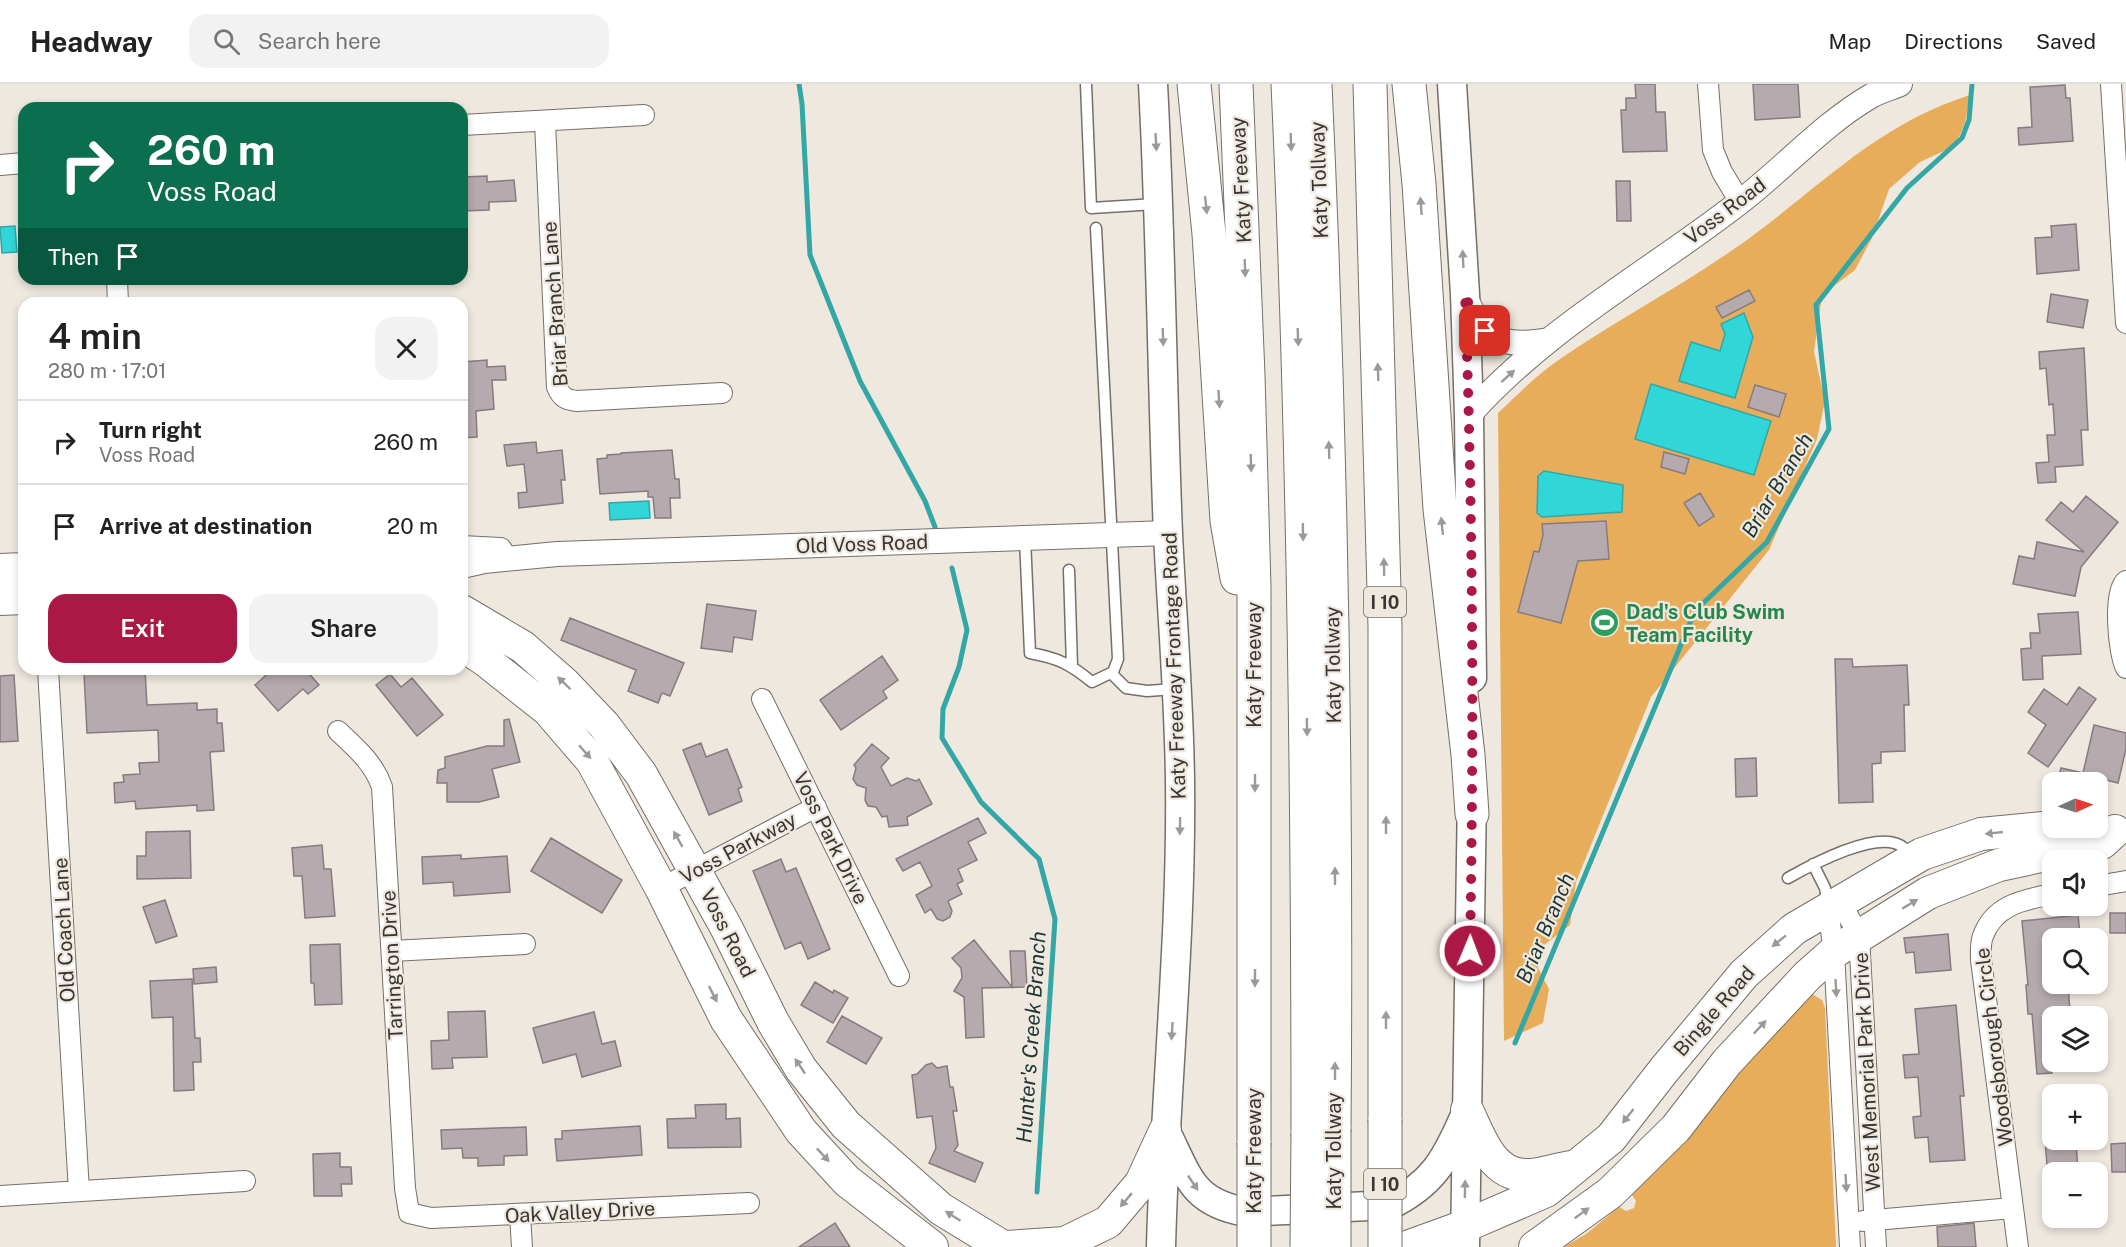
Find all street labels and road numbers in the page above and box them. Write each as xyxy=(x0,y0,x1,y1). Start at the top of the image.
street label: Katy Freeway xyxy=(1226,116,1256,244)
street label: Katy Tollway xyxy=(1305,121,1333,239)
street label: Voss Road xyxy=(1679,172,1771,250)
street label: Briar Branch Lane xyxy=(537,221,573,387)
street label: Old Voss Road xyxy=(795,530,929,558)
street label: Katy Freeway Frontage Road xyxy=(1157,532,1191,800)
road number: I 10 xyxy=(1364,587,1406,617)
street label: Katy Freeway xyxy=(1242,602,1266,728)
street label: Katy Tollway xyxy=(1320,606,1346,724)
street label: Voss Park Drive xyxy=(789,768,873,908)
street label: Voss Parkway xyxy=(676,807,801,889)
street label: Old Coach Lane xyxy=(48,857,80,1003)
street label: Voss Road xyxy=(695,885,761,981)
street label: Tarrington Drive xyxy=(376,890,408,1040)
street label: Woodsborough Circle xyxy=(1970,947,2018,1147)
street label: West Memorial Park Drive xyxy=(1849,952,1885,1192)
street label: Bingle Road xyxy=(1668,961,1760,1061)
street label: Katy Freeway xyxy=(1242,1088,1266,1214)
street label: Katy Tollway xyxy=(1322,1092,1346,1210)
road number: I 10 xyxy=(1364,1169,1406,1199)
street label: Oak Valley Drive xyxy=(504,1196,656,1228)

